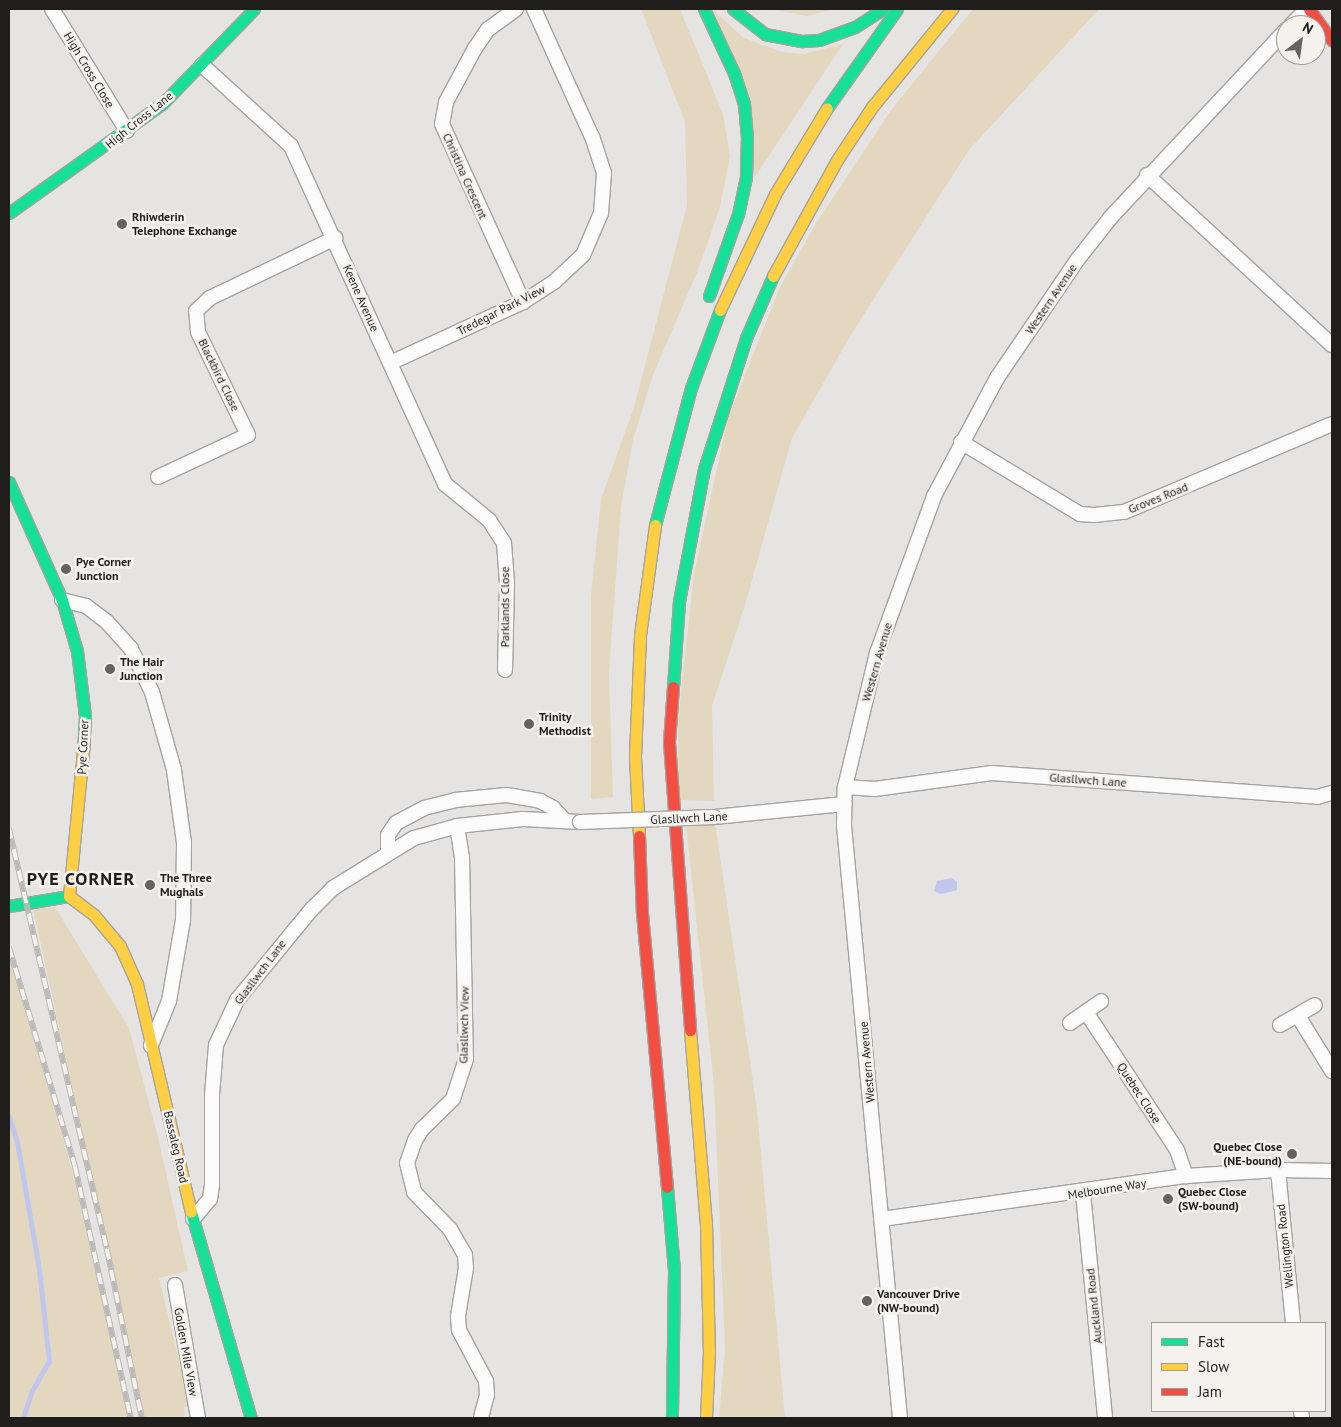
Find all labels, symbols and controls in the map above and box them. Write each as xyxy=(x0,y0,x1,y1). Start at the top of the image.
north arrow xyxy=(1276,15,1326,65)
text: N xyxy=(1300,18,1316,38)
street label: High Cross Close xyxy=(61,29,117,111)
street label: High Cross Lane xyxy=(102,88,176,152)
street label: Christina Crescent xyxy=(440,131,490,221)
place label: Rhiwderin Telephone Exchange xyxy=(132,210,237,238)
marker: Rhiwderin Telephone Exchange xyxy=(116,218,128,230)
street label: Western Avenue xyxy=(1022,261,1080,337)
street label: Keene Avenue xyxy=(340,262,382,334)
street label: Tredegar Park View xyxy=(454,281,548,339)
street label: Blackbird Close xyxy=(195,336,243,414)
street label: Groves Road xyxy=(1126,480,1190,516)
place label: Pye Corner Junction xyxy=(76,555,131,583)
marker: Pye Corner Junction xyxy=(60,563,72,575)
street label: Parklands Close xyxy=(498,567,512,647)
street label: Western Avenue xyxy=(859,621,895,703)
place label: The Hair Junction xyxy=(120,655,164,683)
marker: The Hair Junction xyxy=(104,663,116,675)
place label: Trinity Methodist xyxy=(539,710,591,738)
marker: Trinity Methodist xyxy=(523,718,535,730)
street label: Pye Corner xyxy=(74,719,92,775)
street label: Glasllwch Lane xyxy=(1049,770,1127,790)
street label: Glasllwch Lane xyxy=(650,809,728,827)
district label: PYE CORNER xyxy=(25,868,137,890)
place label: The Three Mughals xyxy=(160,871,212,899)
marker: The Three Mughals xyxy=(144,879,156,891)
street label: Glasllwch Lane xyxy=(231,937,289,1007)
street label: Glasllwch View xyxy=(456,986,472,1064)
street label: Western Avenue xyxy=(856,1021,878,1103)
street label: Quebec Close xyxy=(1114,1060,1164,1126)
street label: Bassaleg Road xyxy=(161,1110,191,1184)
place label: Quebec Close (NE-bound) xyxy=(1213,1140,1282,1168)
marker: Quebec Close (NE-bound) xyxy=(1286,1148,1298,1160)
street label: Melbourne Way xyxy=(1067,1176,1147,1202)
place label: Quebec Close (SW-bound) xyxy=(1178,1185,1247,1213)
marker: Quebec Close (SW-bound) xyxy=(1162,1193,1174,1205)
street label: Wellington Road xyxy=(1273,1203,1297,1289)
street label: Auckland Road xyxy=(1083,1268,1105,1344)
place label: Vancouver Drive (NW-bound) xyxy=(877,1287,960,1315)
marker: Vancouver Drive (NW-bound) xyxy=(861,1295,873,1307)
street label: Golden Mile View xyxy=(171,1306,201,1398)
legend xyxy=(1151,1322,1326,1412)
text: Fast xyxy=(1198,1332,1225,1351)
text: Slow xyxy=(1198,1357,1229,1376)
text: Jam xyxy=(1198,1382,1222,1401)

